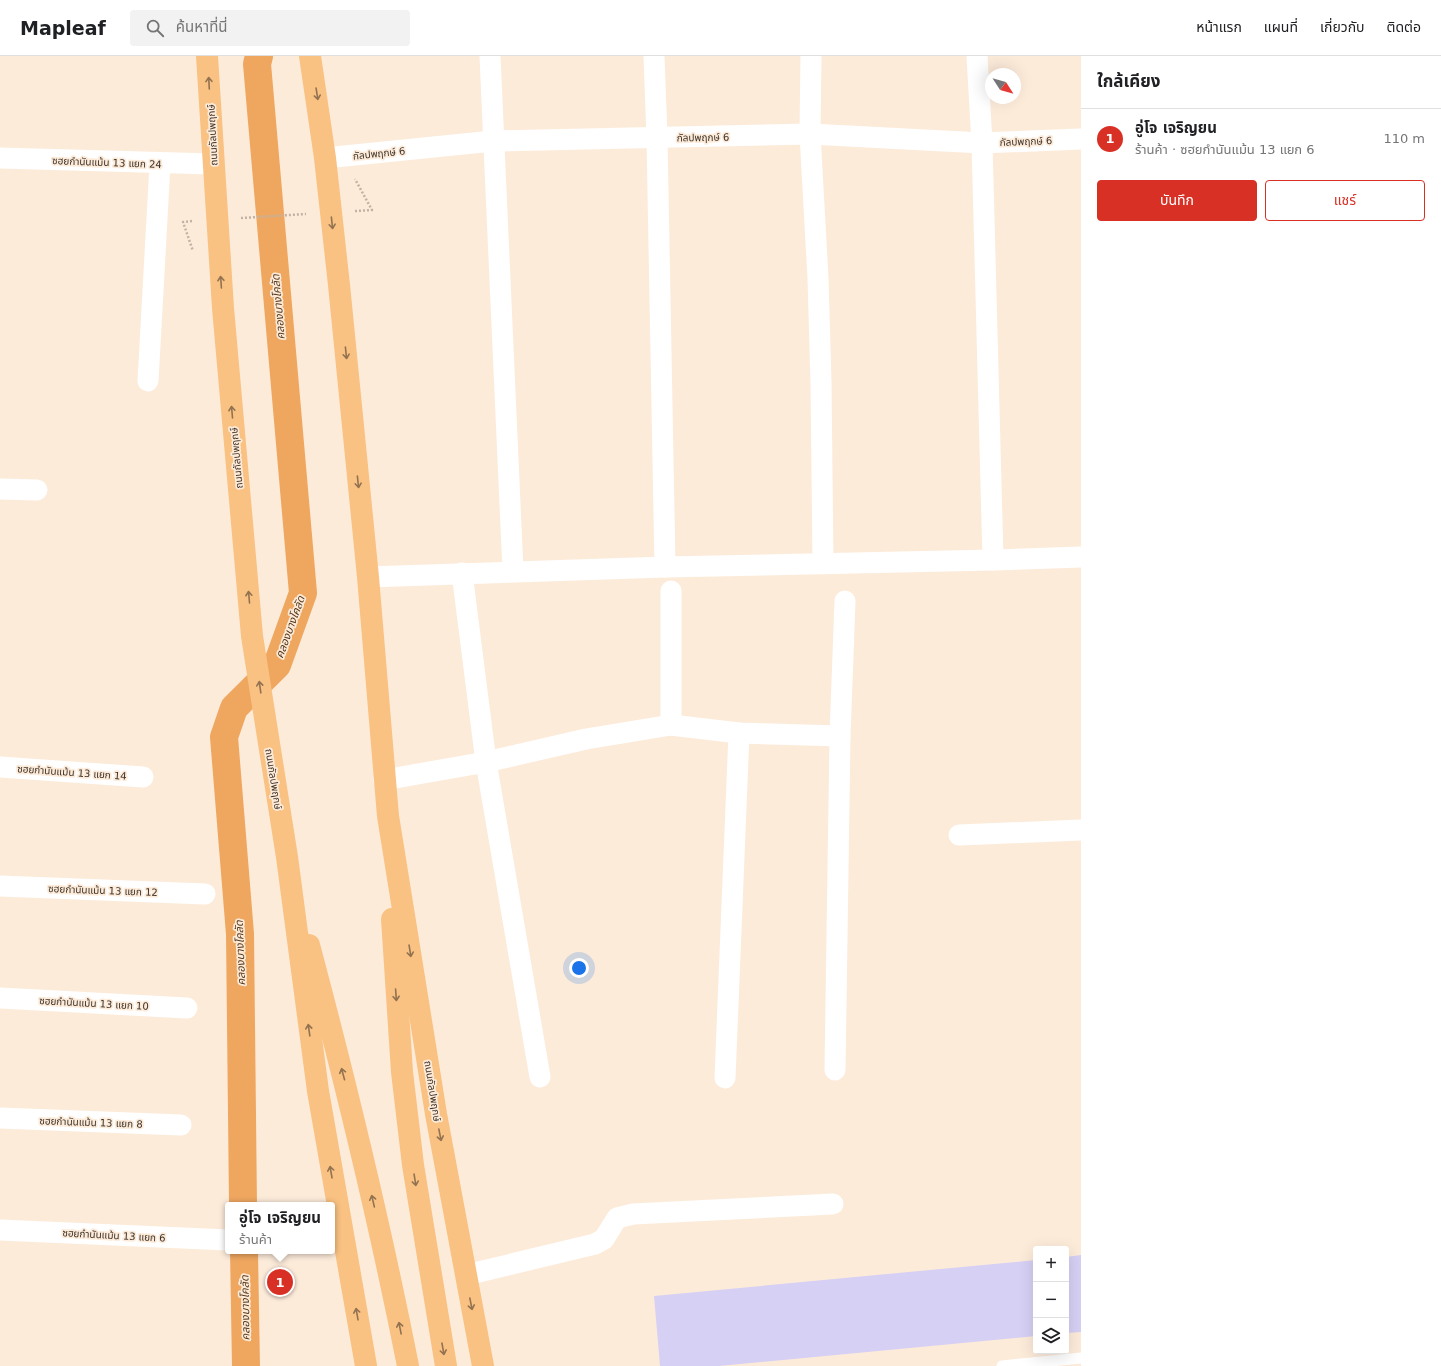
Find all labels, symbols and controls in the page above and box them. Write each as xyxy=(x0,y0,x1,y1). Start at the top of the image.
search box xyxy=(130,10,410,46)
text: Mapleaf xyxy=(20,17,106,39)
icon: search xyxy=(144,17,166,39)
text: ค้นหาที่นี่ xyxy=(176,18,227,36)
text: หน้าแรก xyxy=(1196,19,1242,35)
text: แผนที่ xyxy=(1264,19,1298,35)
text: เกี่ยวกับ xyxy=(1320,19,1365,35)
text: ติดต่อ xyxy=(1387,19,1421,35)
north arrow xyxy=(985,68,1021,104)
text: ใกล้เคียง xyxy=(1097,71,1160,91)
one-way arrow xyxy=(205,77,212,90)
one-way arrow xyxy=(313,87,321,100)
street label: ถนนกัลปพฤกษ์ xyxy=(205,103,220,166)
text: อู่โจ เจริญยน xyxy=(1135,119,1217,137)
text: 1 xyxy=(1105,131,1115,146)
text: 110 m xyxy=(1383,131,1425,146)
street label: กัลปพฤกษ์ 6 xyxy=(677,132,729,143)
street label: กัลปพฤกษ์ 6 xyxy=(1000,135,1053,148)
text: ร้านค้า · ซฮยกำนันแม้น 13 แยก 6 xyxy=(1135,142,1315,157)
street label: กัลปพฤกษ์ 6 xyxy=(352,145,406,162)
street label: ซฮยกำนันแม้น 13 แยก 24 xyxy=(52,155,162,170)
button: บันทึก xyxy=(1097,180,1257,221)
button: แชร์ xyxy=(1265,180,1425,221)
one-way arrow xyxy=(328,216,336,229)
water label: คลองบางโคลัด xyxy=(269,273,288,340)
one-way arrow xyxy=(218,276,225,289)
one-way arrow xyxy=(342,346,349,359)
one-way arrow xyxy=(228,406,235,419)
street label: ถนนกัลปพฤกษ์ xyxy=(228,426,245,489)
one-way arrow xyxy=(355,475,362,488)
one-way arrow xyxy=(245,591,252,604)
water label: คลองบางโคลัด xyxy=(273,593,308,660)
one-way arrow xyxy=(256,681,264,694)
street label: ถนนกัลปพฤกษ์ xyxy=(263,748,284,811)
street label: ซฮยกำนันแม้น 13 แยก 14 xyxy=(17,763,127,782)
street label: ซฮยกำนันแม้น 13 แยก 12 xyxy=(48,883,158,898)
water label: คลองบางโคลัด xyxy=(233,919,248,986)
one-way arrow xyxy=(406,944,414,957)
your location xyxy=(569,958,589,978)
one-way arrow xyxy=(393,988,400,1001)
street label: ซฮยกำนันแม้น 13 แยก 10 xyxy=(39,995,149,1012)
one-way arrow xyxy=(305,1024,313,1037)
street label: ถนนกัลปพฤกษ์ xyxy=(422,1060,443,1123)
one-way arrow xyxy=(339,1068,347,1081)
street label: ซฮยกำนันแม้น 13 แยก 8 xyxy=(39,1115,143,1130)
one-way arrow xyxy=(436,1128,444,1141)
one-way arrow xyxy=(327,1166,335,1179)
one-way arrow xyxy=(411,1173,419,1186)
one-way arrow xyxy=(369,1194,377,1207)
popup xyxy=(225,1202,335,1254)
text: อู่โจ เจริญยน xyxy=(239,1209,321,1227)
street label: ซฮยกำนันแม้น 13 แยก 6 xyxy=(62,1227,166,1244)
text: ร้านค้า xyxy=(239,1232,272,1247)
map controls xyxy=(1033,1246,1069,1354)
button: + xyxy=(1033,1246,1069,1282)
pin: 1 xyxy=(267,1267,293,1297)
water label: คลองบางโคลัด xyxy=(238,1274,253,1341)
button: − xyxy=(1033,1282,1069,1318)
one-way arrow xyxy=(468,1297,476,1310)
one-way arrow xyxy=(352,1308,360,1321)
button: layers xyxy=(1033,1318,1069,1354)
one-way arrow xyxy=(396,1322,404,1335)
one-way arrow xyxy=(439,1342,447,1355)

